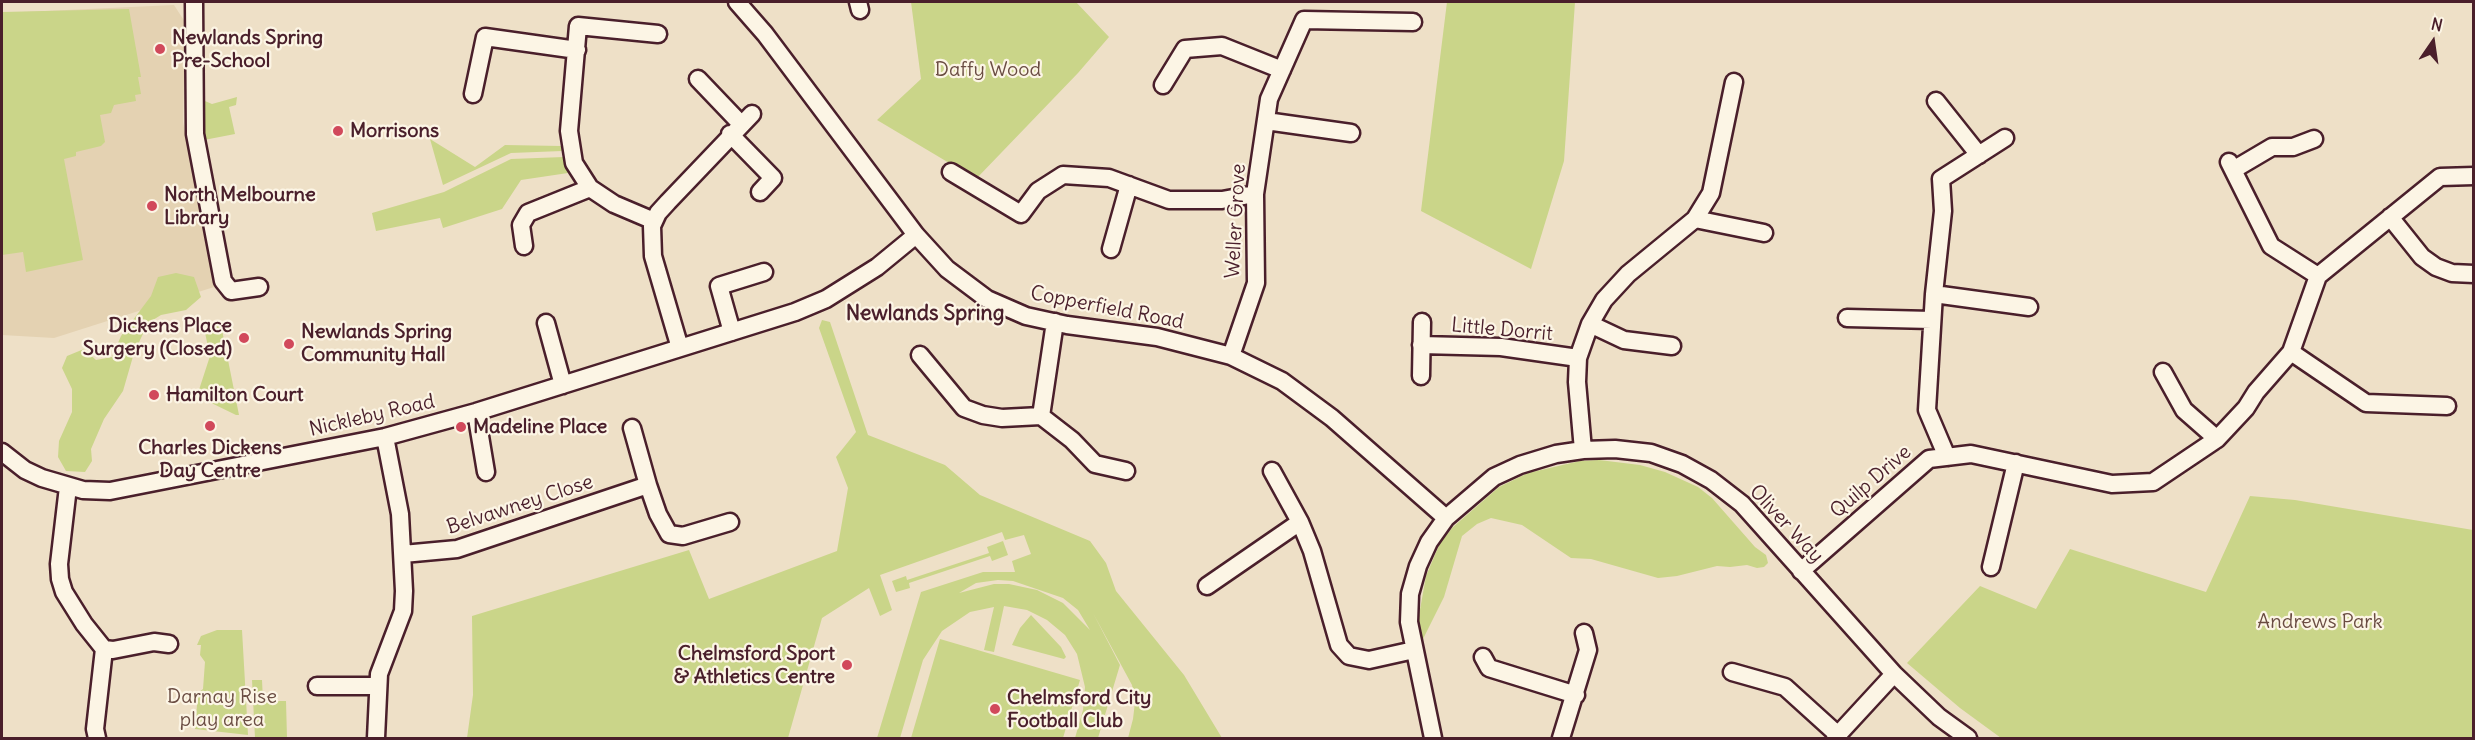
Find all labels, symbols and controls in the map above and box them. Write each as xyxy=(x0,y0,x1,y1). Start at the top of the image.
north arrow xyxy=(2403,12,2463,72)
text: N xyxy=(2429,13,2445,35)
place label: Newlands Spring Pre-School xyxy=(172,26,323,73)
marker: Newlands Spring Pre-School xyxy=(153,42,167,56)
park label: Daffy Wood xyxy=(935,58,1041,82)
place label: Morrisons xyxy=(350,119,439,143)
marker: Morrisons xyxy=(331,124,345,138)
street label: Weller Grove xyxy=(1221,163,1251,279)
place label: North Melbourne Library xyxy=(164,183,316,230)
marker: North Melbourne Library xyxy=(145,199,159,213)
street label: Copperfield Road xyxy=(1028,281,1186,335)
district label: Newlands Spring xyxy=(846,301,1004,327)
place label: Dickens Place Surgery (Closed) xyxy=(83,314,232,361)
street label: Little Dorrit xyxy=(1450,314,1554,346)
place label: Newlands Spring Community Hall xyxy=(301,320,452,367)
marker: Dickens Place Surgery (Closed) xyxy=(237,331,251,345)
marker: Newlands Spring Community Hall xyxy=(282,337,296,351)
place label: Hamilton Court xyxy=(166,383,303,407)
marker: Hamilton Court xyxy=(147,388,161,402)
street label: Nickleby Road xyxy=(307,390,437,442)
place label: Madeline Place xyxy=(473,415,607,439)
marker: Charles Dickens Day Centre xyxy=(203,419,217,433)
marker: Madeline Place xyxy=(454,420,468,434)
place label: Charles Dickens Day Centre xyxy=(138,436,282,483)
street label: Quilp Drive xyxy=(1826,440,1916,524)
street label: Belvawney Close xyxy=(444,470,596,540)
street label: Oliver Way xyxy=(1744,480,1828,568)
park label: Andrews Park xyxy=(2257,610,2383,634)
place label: Chelmsford Sport & Athletics Centre xyxy=(674,642,835,689)
marker: Chelmsford Sport & Athletics Centre xyxy=(840,658,854,672)
park label: Darnay Rise play area xyxy=(167,685,277,732)
place label: Chelmsford City Football Club xyxy=(1007,686,1151,733)
marker: Chelmsford City Football Club xyxy=(988,702,1002,716)

